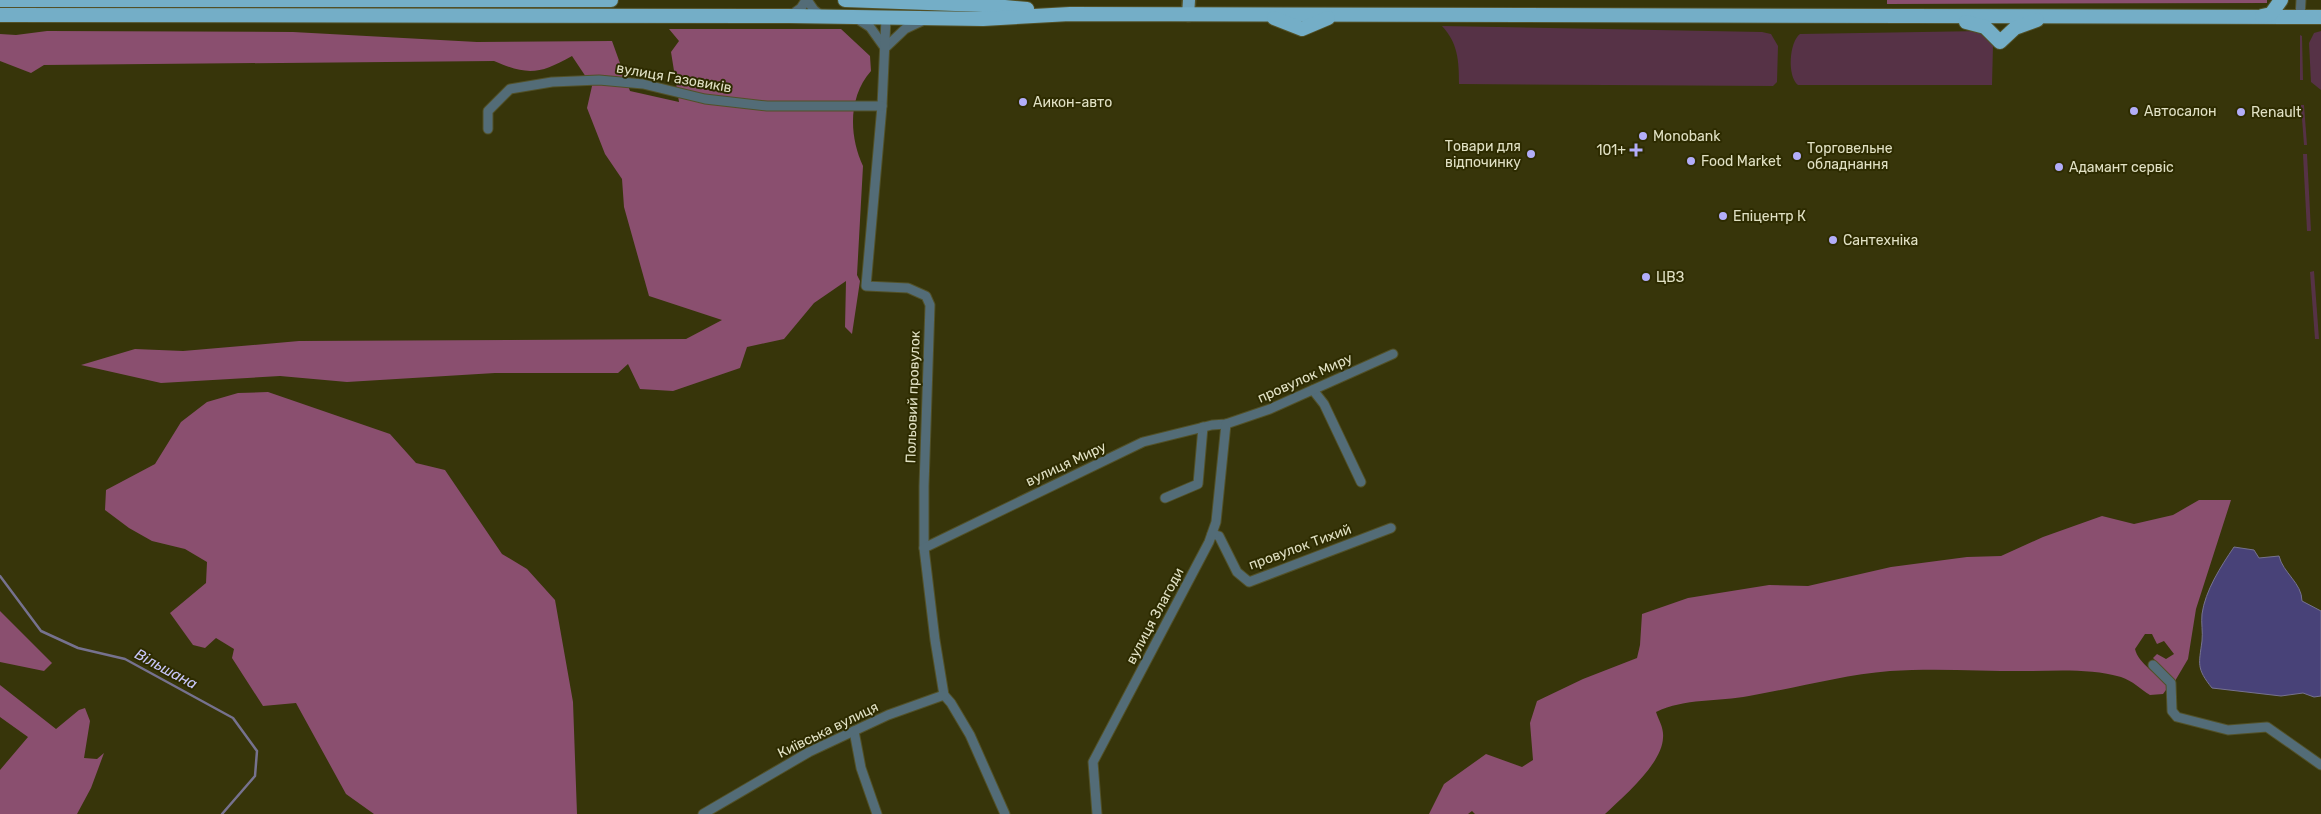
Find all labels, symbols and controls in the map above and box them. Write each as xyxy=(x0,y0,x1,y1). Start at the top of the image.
street label: вулиця Газовиків xyxy=(615,59,733,97)
place label: Аикон-авто xyxy=(1033,94,1112,111)
marker: Аикон-авто xyxy=(1017,96,1029,108)
place label: Автосалон xyxy=(2144,103,2217,120)
place label: Renault xyxy=(2251,104,2302,121)
marker: Автосалон xyxy=(2128,105,2140,117)
marker: Renault xyxy=(2235,106,2247,118)
place label: Monobank xyxy=(1653,128,1721,145)
marker: Monobank xyxy=(1637,130,1649,142)
place label: Товари для відпочинку xyxy=(1445,138,1521,171)
place label: Торговельне обладнання xyxy=(1807,140,1893,173)
place label: 101+ xyxy=(1596,142,1626,159)
marker: 101+ xyxy=(1630,144,1642,156)
marker: Товари для відпочинку xyxy=(1525,148,1537,160)
marker: Торговельне обладнання xyxy=(1791,150,1803,162)
place label: Food Market xyxy=(1701,153,1782,170)
marker: Food Market xyxy=(1685,155,1697,167)
place label: Адамант сервіс xyxy=(2069,159,2174,176)
marker: Адамант сервіс xyxy=(2053,161,2065,173)
place label: Епіцентр К xyxy=(1733,208,1806,225)
marker: Епіцентр К xyxy=(1717,210,1729,222)
place label: Сантехніка xyxy=(1843,232,1918,249)
marker: Сантехніка xyxy=(1827,234,1839,246)
place label: ЦВЗ xyxy=(1656,269,1684,286)
marker: ЦВЗ xyxy=(1640,271,1652,283)
street label: Польовий провулок xyxy=(902,330,924,464)
street label: провулок Миру xyxy=(1255,349,1355,407)
street label: вулиця Миру xyxy=(1023,438,1109,490)
street label: провулок Тихий xyxy=(1246,521,1354,573)
street label: вулиця Злагоди xyxy=(1122,565,1188,667)
water label: Вільшана xyxy=(132,645,201,693)
street label: Київська вулиця xyxy=(775,698,881,762)

